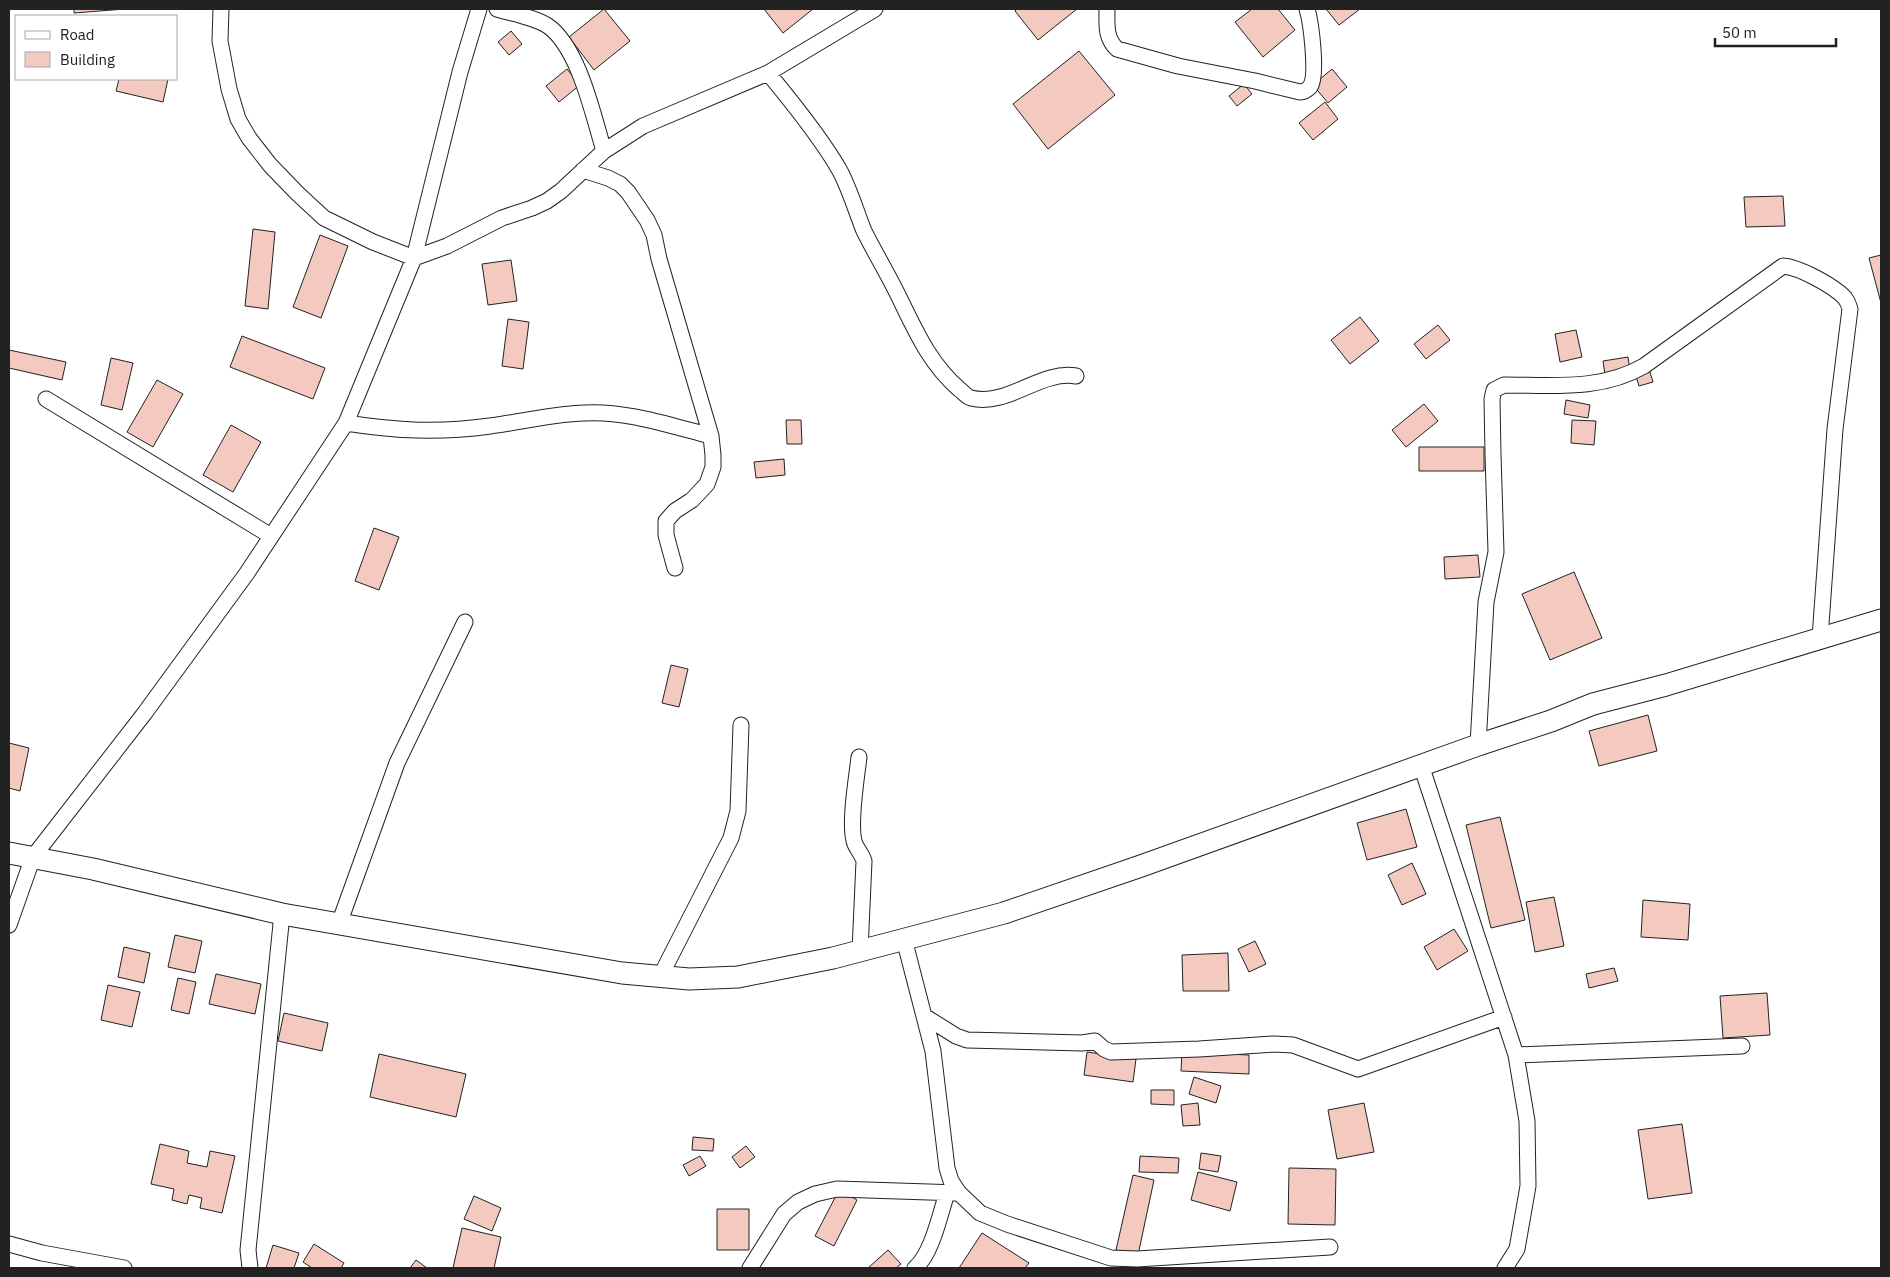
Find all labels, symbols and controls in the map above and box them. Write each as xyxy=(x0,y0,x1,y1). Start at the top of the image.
legend xyxy=(15,15,178,80)
scale bar xyxy=(1715,15,1836,47)
text: 50 m xyxy=(1722,23,1757,42)
text: Road xyxy=(60,25,95,44)
text: Building xyxy=(60,50,115,69)

